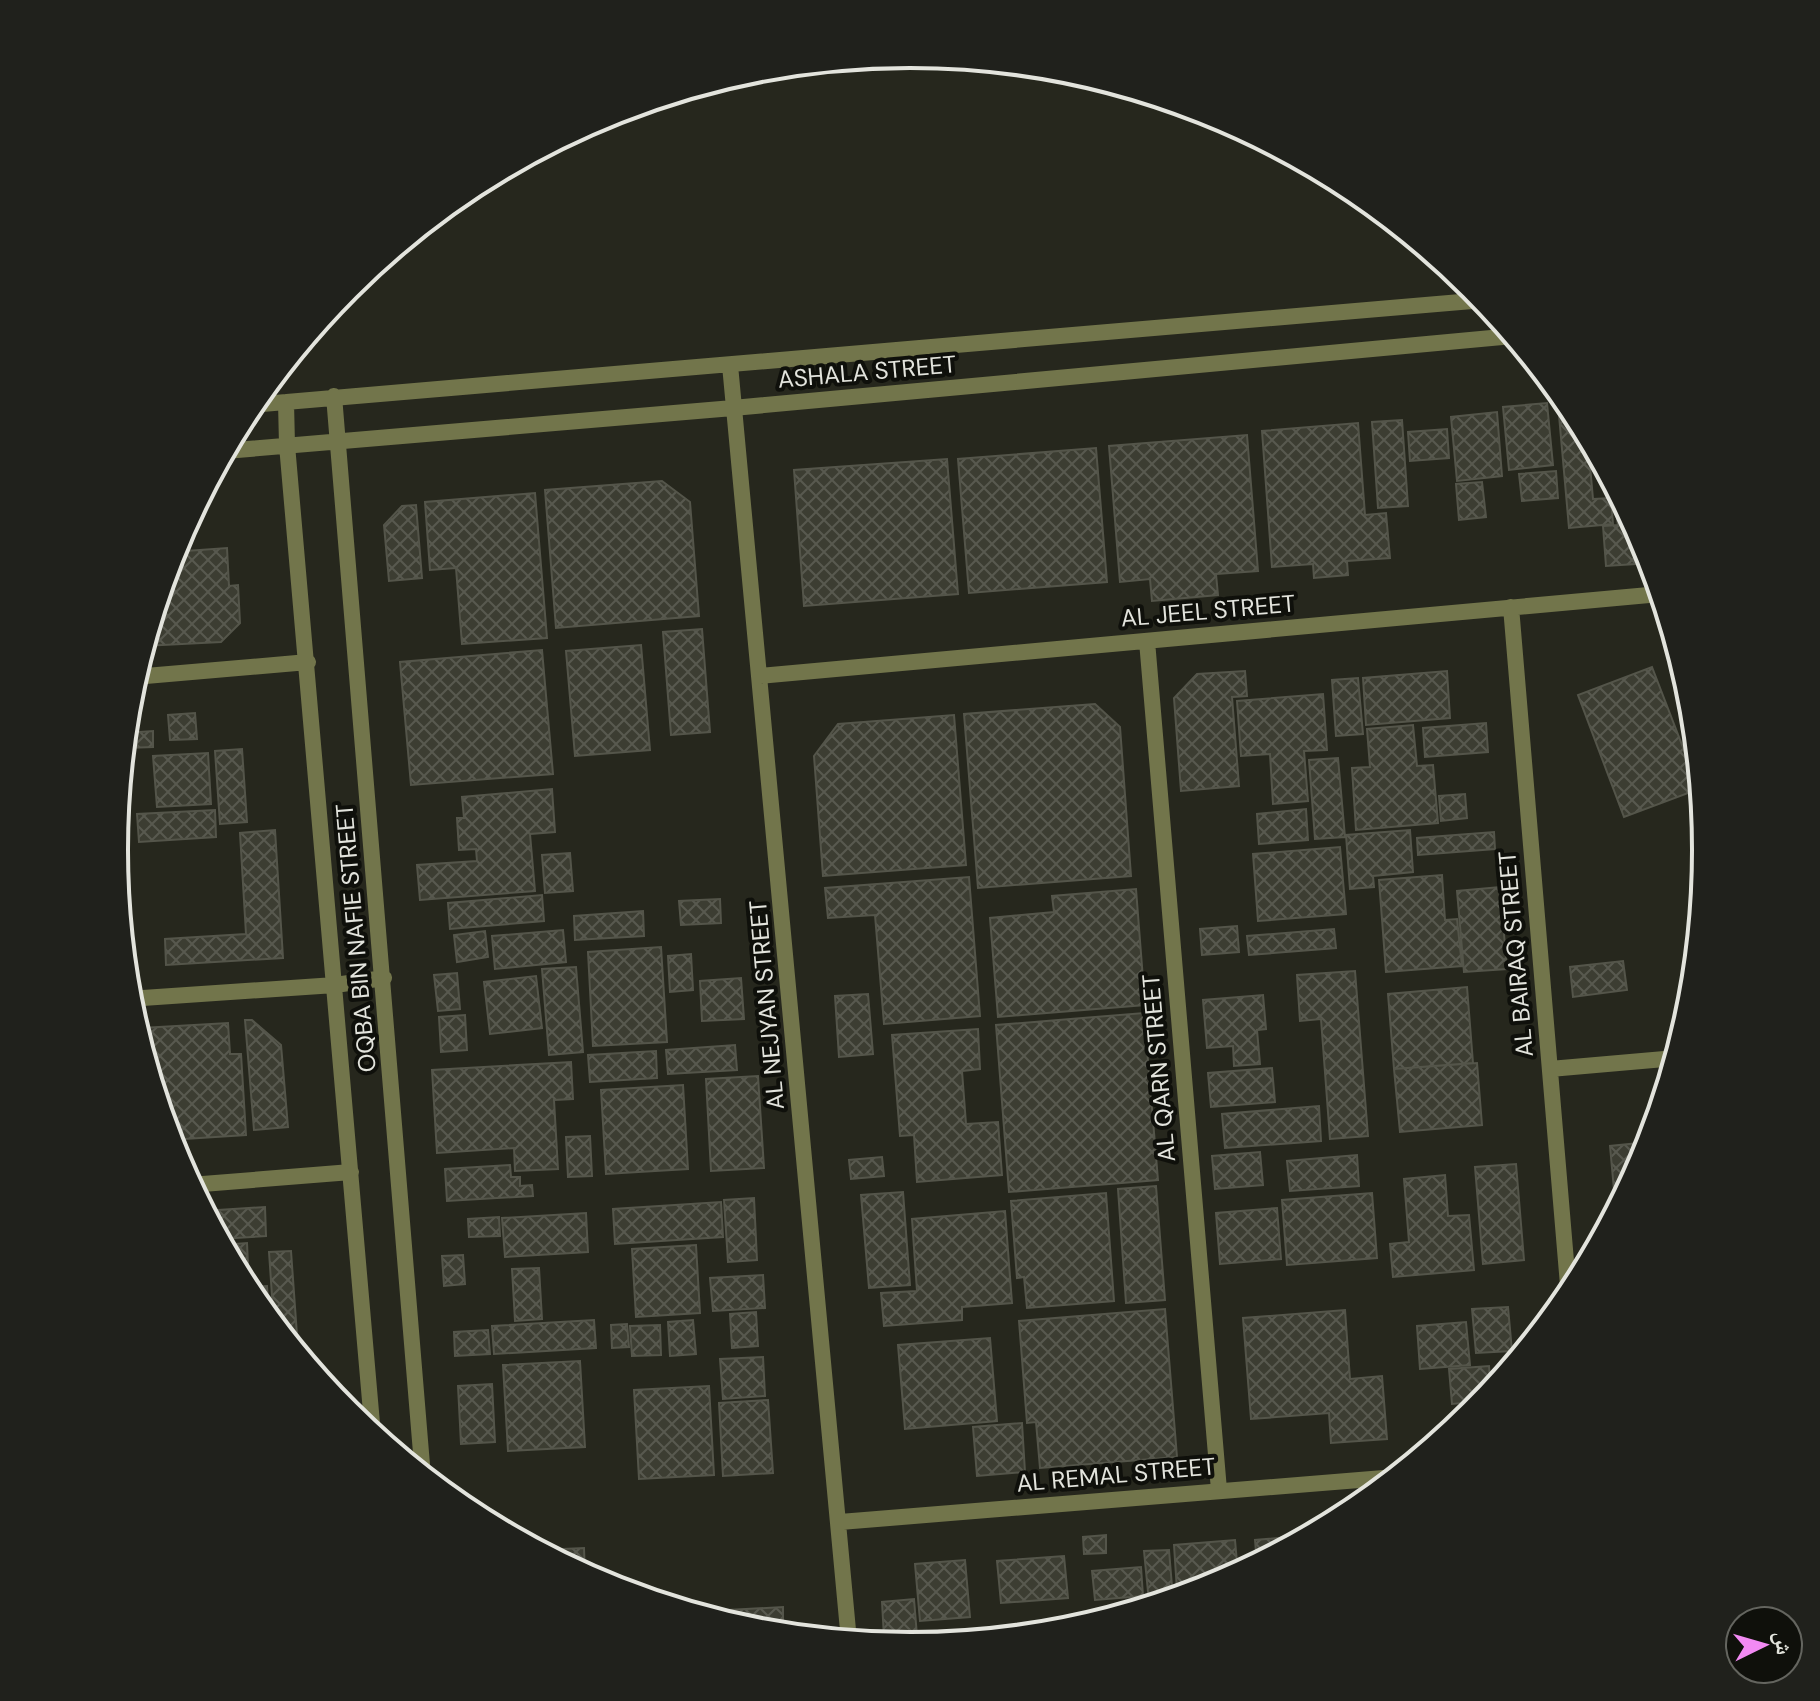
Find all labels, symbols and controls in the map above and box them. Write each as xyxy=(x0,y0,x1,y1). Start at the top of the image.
street label: ASHALA STREET xyxy=(776,348,957,395)
street label: AL JEEL STREET xyxy=(1119,587,1296,634)
street label: OQBA BIN NAFIE STREET xyxy=(328,802,383,1074)
street label: AL BAIRAQ STREET xyxy=(1491,850,1540,1058)
street label: AL NEJYAN STREET xyxy=(742,899,791,1111)
street label: AL QARN STREET xyxy=(1135,973,1182,1163)
street label: AL REMAL STREET xyxy=(1015,1450,1217,1499)
north arrow xyxy=(1724,1605,1804,1685)
text: ش xyxy=(1768,1630,1799,1656)

